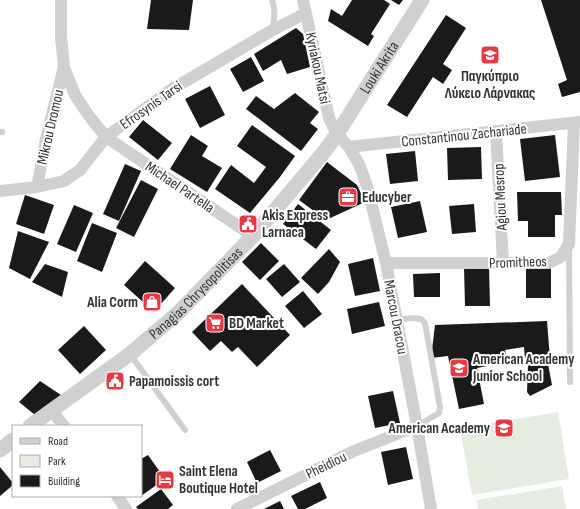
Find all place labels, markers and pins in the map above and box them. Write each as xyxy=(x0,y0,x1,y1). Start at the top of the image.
school or university icon: Παγκύπριο Λύκειο Λάρνακας xyxy=(479,44,501,66)
place label: Παγκύπριο Λύκειο Λάρνακας xyxy=(444,67,535,103)
office icon: Educyber xyxy=(337,186,359,208)
place label: Educyber xyxy=(362,188,412,207)
place label: Akis Express Larnaca xyxy=(261,206,329,242)
public building icon: Akis Express Larnaca xyxy=(237,213,259,235)
shop icon: Alia Corm xyxy=(141,291,163,313)
place label: Alia Corm xyxy=(86,293,138,312)
supermarket icon: BD Market xyxy=(204,312,226,334)
place label: BD Market xyxy=(229,314,284,333)
place label: American Academy Junior School xyxy=(472,350,575,386)
school or university icon: American Academy Junior School xyxy=(448,357,470,379)
public building icon: Papamoissis cort xyxy=(104,370,126,392)
place label: Papamoissis cort xyxy=(129,372,219,391)
school or university icon: American Academy xyxy=(493,417,515,439)
place label: American Academy xyxy=(388,419,491,438)
place label: Saint Elena Boutique Hotel xyxy=(179,462,258,498)
hotel icon: Saint Elena Boutique Hotel xyxy=(154,469,176,491)

